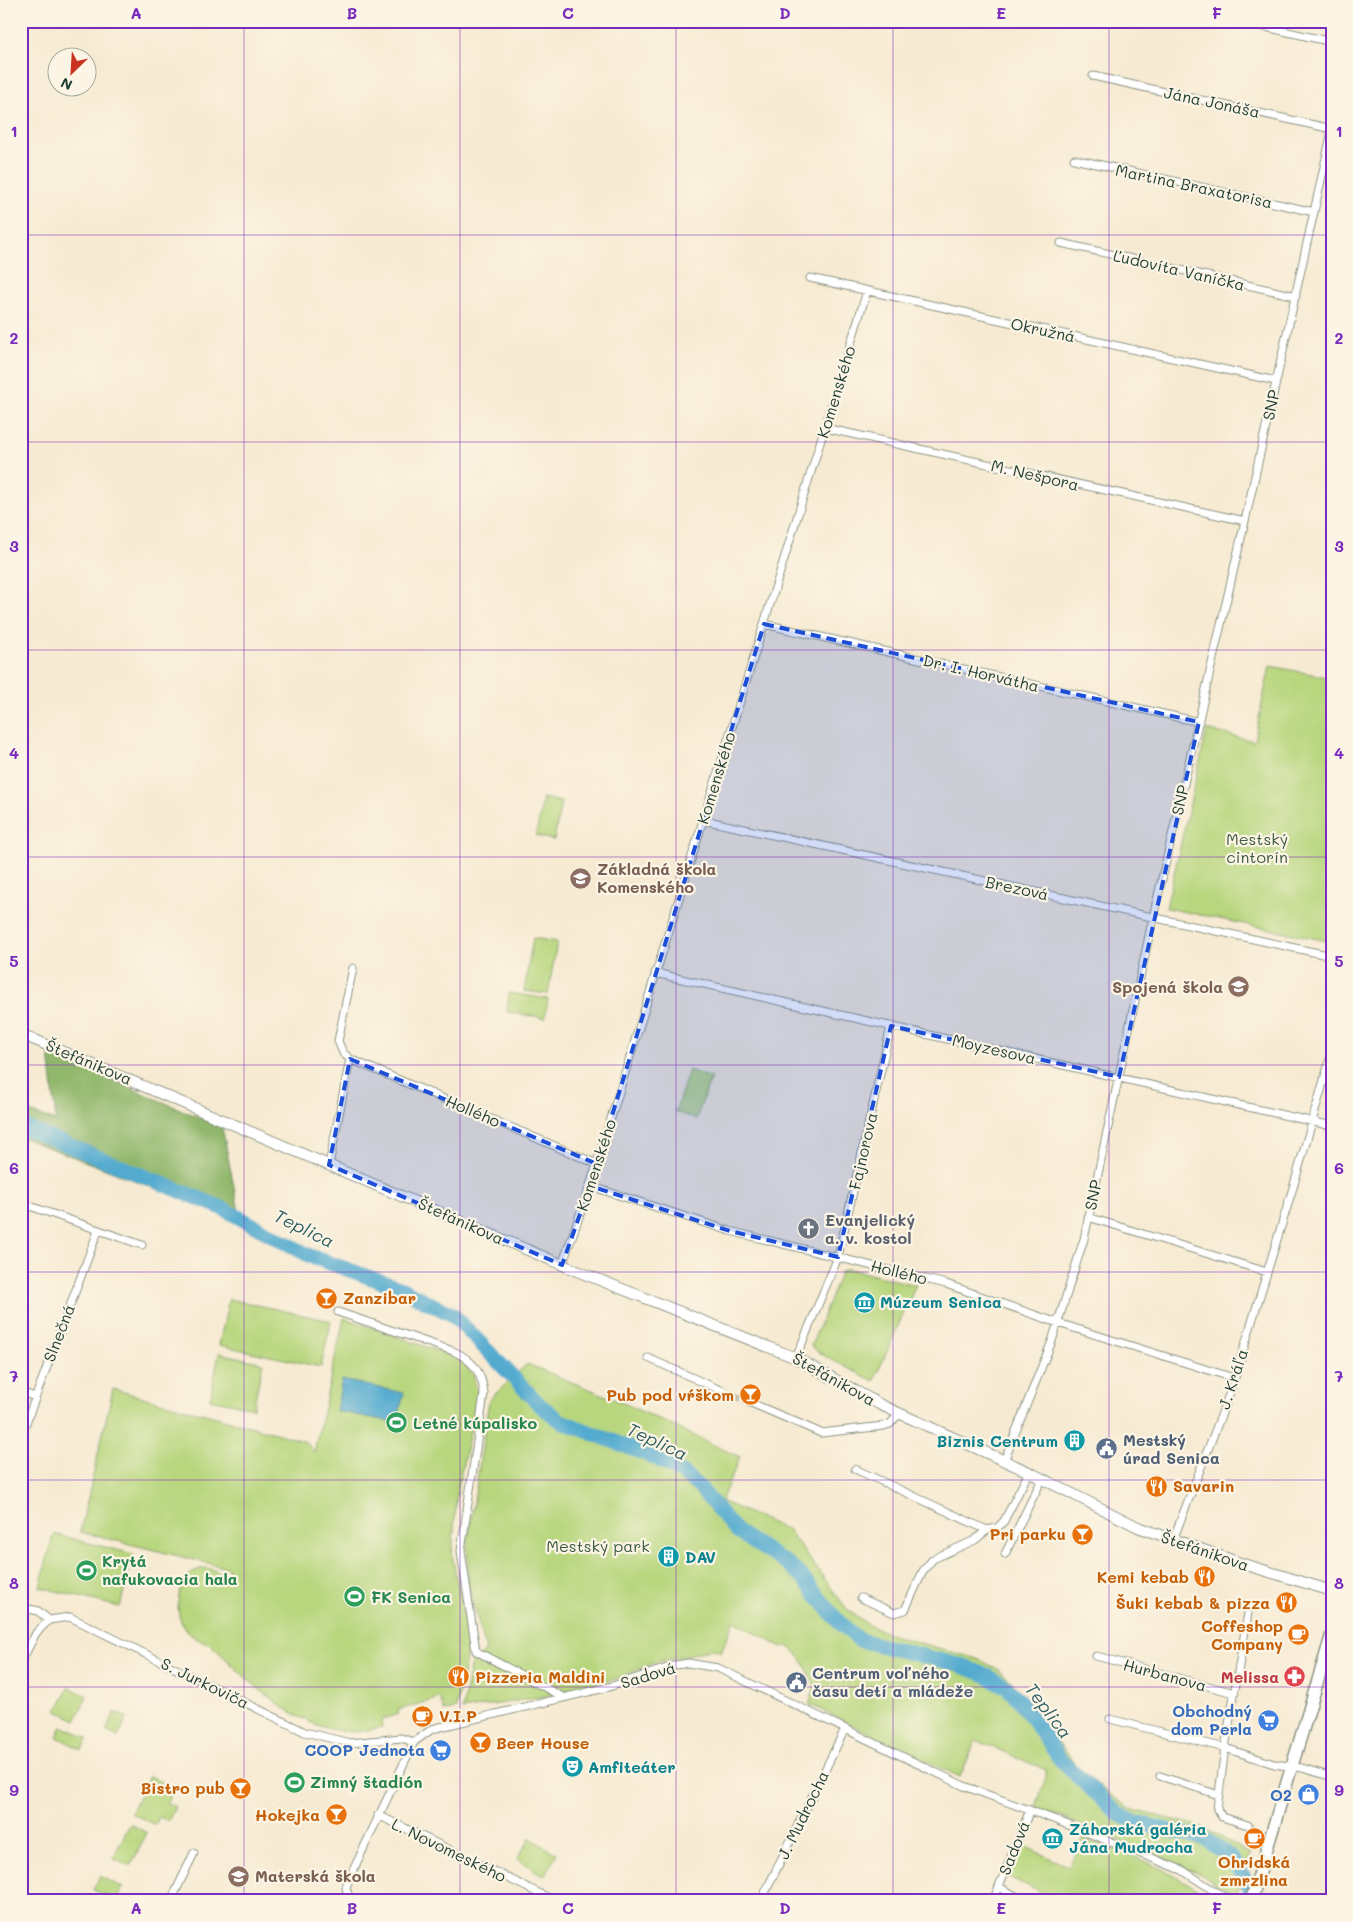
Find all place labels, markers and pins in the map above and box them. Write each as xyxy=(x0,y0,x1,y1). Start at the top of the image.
place label: Základná škola Komenského xyxy=(597,858,717,897)
school or university icon: Základná škola Komenského xyxy=(569,866,593,890)
school or university icon: Spojená škola xyxy=(1227,975,1251,999)
place label: Spojená škola xyxy=(1112,976,1223,997)
place label: Evanjelický a. v. kostol xyxy=(825,1209,915,1248)
church icon: Evanjelický a. v. kostol xyxy=(797,1217,821,1241)
bar icon: Zanzibar xyxy=(315,1286,339,1310)
place label: Zanzibar xyxy=(343,1287,416,1308)
museum icon: Múzeum Senica xyxy=(852,1290,876,1314)
place label: Múzeum Senica xyxy=(880,1291,1002,1312)
bar icon: Pub pod vŕškom xyxy=(738,1383,762,1407)
place label: Pub pod vŕškom xyxy=(606,1384,734,1405)
sports icon: Letné kúpalisko xyxy=(385,1411,409,1435)
place label: Letné kúpalisko xyxy=(413,1412,538,1433)
building icon: Biznis Centrum xyxy=(1062,1429,1086,1453)
place label: Mestský úrad Senica xyxy=(1123,1429,1220,1468)
place label: Biznis Centrum xyxy=(936,1430,1058,1451)
public building icon: Mestský úrad Senica xyxy=(1095,1437,1119,1461)
restaurant icon: Savarin xyxy=(1145,1474,1169,1498)
place label: Savarin xyxy=(1173,1475,1234,1496)
bar icon: Pri parku xyxy=(1070,1522,1094,1546)
place label: Pri parku xyxy=(990,1523,1066,1544)
building icon: DAV xyxy=(657,1545,681,1569)
place label: DAV xyxy=(685,1546,716,1567)
place label: Krytá nafukovacia hala xyxy=(102,1550,238,1589)
sports icon: Krytá nafukovacia hala xyxy=(74,1558,98,1582)
restaurant icon: Kemi kebab xyxy=(1193,1565,1217,1589)
place label: Kemi kebab xyxy=(1097,1566,1189,1587)
sports icon: FK Senica xyxy=(343,1585,367,1609)
place label: FK Senica xyxy=(371,1586,451,1607)
restaurant icon: Šuki kebab & pizza xyxy=(1274,1591,1298,1615)
place label: Šuki kebab & pizza xyxy=(1116,1592,1270,1613)
place label: Coffeshop Company xyxy=(1201,1615,1283,1654)
cafe icon: Coffeshop Company xyxy=(1287,1623,1311,1647)
place label: Centrum voľného času detí a mládeže xyxy=(812,1662,973,1701)
restaurant icon: Pizzeria Maldini xyxy=(447,1665,471,1689)
pharmacy icon: Melissa xyxy=(1283,1665,1307,1689)
place label: Pizzeria Maldini xyxy=(475,1666,606,1687)
place label: Melissa xyxy=(1221,1666,1279,1687)
public building icon: Centrum voľného času detí a mládeže xyxy=(784,1670,808,1694)
place label: Obchodný dom Perla xyxy=(1171,1700,1252,1739)
cafe icon: V.I.P xyxy=(411,1704,435,1728)
place label: V.I.P xyxy=(439,1705,477,1726)
supermarket icon: Obchodný dom Perla xyxy=(1256,1708,1280,1732)
bar icon: Beer House xyxy=(468,1731,492,1755)
place label: Beer House xyxy=(496,1732,589,1753)
supermarket icon: COOP Jednota xyxy=(429,1738,453,1762)
place label: COOP Jednota xyxy=(304,1739,425,1760)
theatre icon: Amfiteáter xyxy=(560,1755,584,1779)
place label: Amfiteáter xyxy=(588,1756,676,1777)
sports icon: Zimný štadión xyxy=(282,1770,306,1794)
place label: Zimný štadión xyxy=(310,1771,423,1792)
bar icon: Bistro pub xyxy=(229,1776,253,1800)
place label: Bistro pub xyxy=(140,1777,225,1798)
shop icon: O2 xyxy=(1296,1783,1320,1807)
place label: O2 xyxy=(1270,1784,1292,1805)
bar icon: Hokejka xyxy=(324,1803,348,1827)
place label: Hokejka xyxy=(255,1804,320,1825)
place label: Záhorská galéria Jána Mudrocha xyxy=(1069,1818,1207,1857)
museum icon: Záhorská galéria Jána Mudrocha xyxy=(1041,1826,1065,1850)
cafe icon: Ohridská zmrzlina xyxy=(1242,1826,1266,1850)
place label: Ohridská zmrzlina xyxy=(1218,1851,1291,1890)
school or university icon: Materská škola xyxy=(227,1864,251,1888)
place label: Materská škola xyxy=(255,1865,376,1886)

